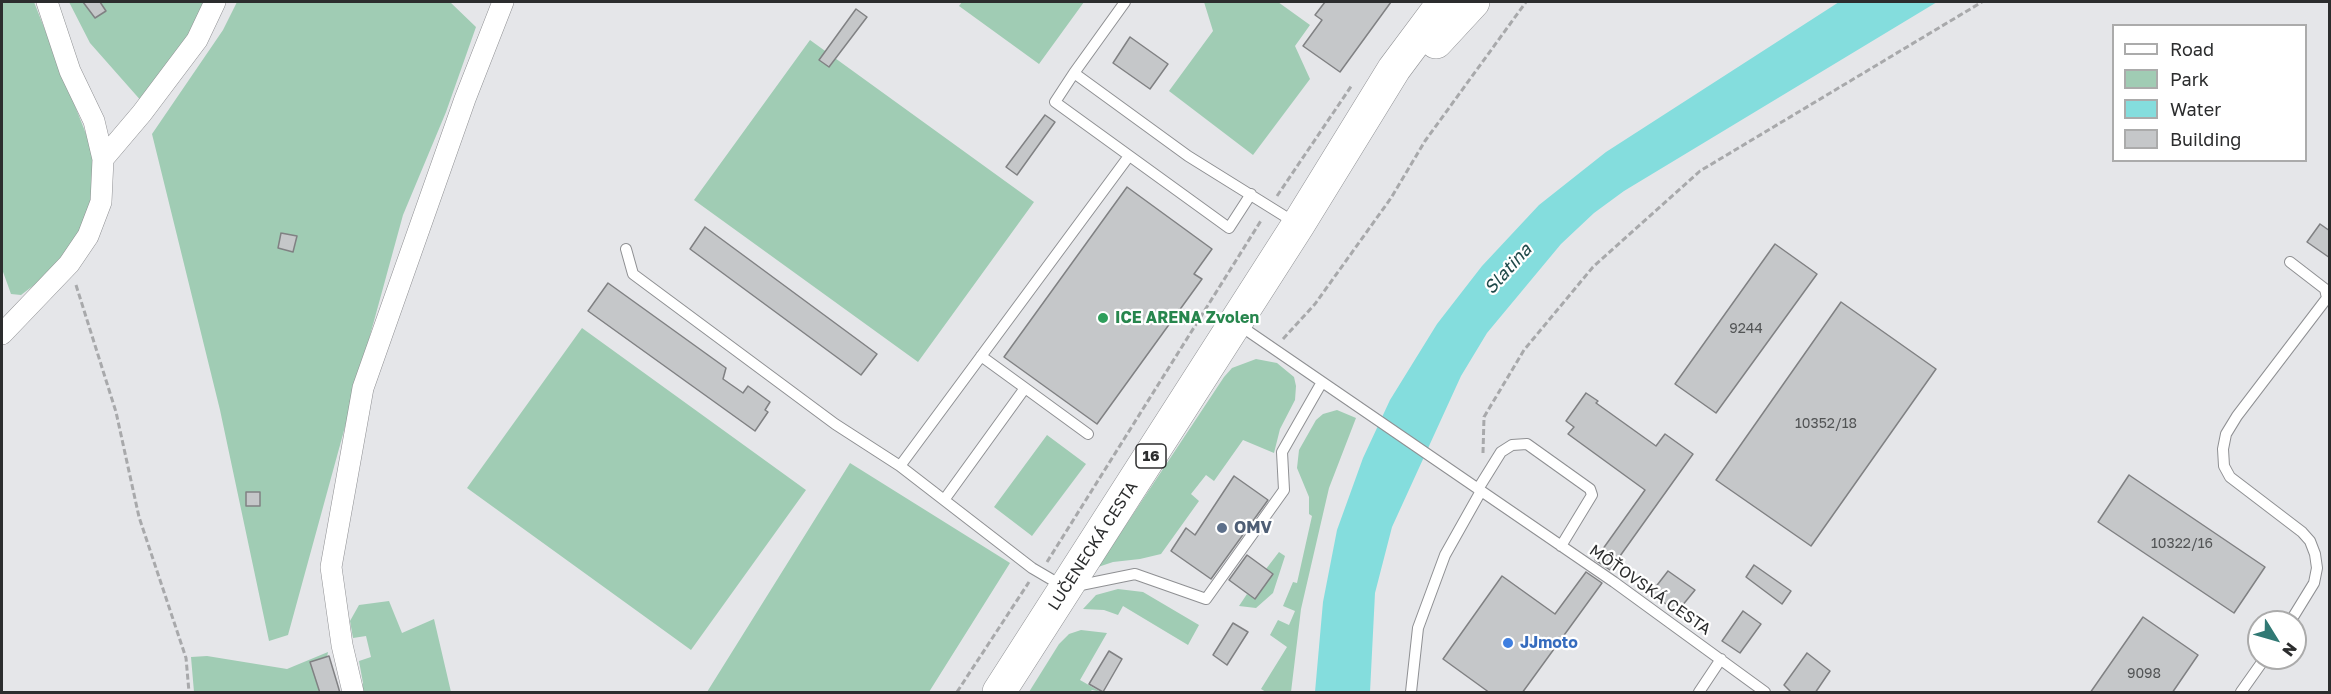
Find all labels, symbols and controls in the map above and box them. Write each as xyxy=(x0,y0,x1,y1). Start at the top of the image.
legend xyxy=(2112,24,2307,162)
text: Road xyxy=(2170,38,2214,60)
text: Park xyxy=(2170,68,2209,90)
text: Water xyxy=(2170,98,2221,120)
text: Building xyxy=(2170,128,2241,150)
water label: Slatina xyxy=(1480,239,1536,299)
place label: ICE ARENA Zvolen xyxy=(1115,308,1259,328)
marker: ICE ARENA Zvolen xyxy=(1096,311,1110,325)
house number: 9244 xyxy=(1729,321,1763,337)
house number: 10352/18 xyxy=(1795,416,1857,432)
road number: 16 xyxy=(1136,444,1166,468)
street label: LUČENECKÁ CESTA xyxy=(1044,478,1142,614)
place label: OMV xyxy=(1234,518,1272,538)
marker: OMV xyxy=(1215,521,1229,535)
house number: 10322/16 xyxy=(2151,536,2213,552)
street label: MÔŤOVSKÁ CESTA xyxy=(1586,541,1714,639)
north arrow xyxy=(2247,610,2307,670)
place label: JJmoto xyxy=(1520,633,1578,653)
marker: JJmoto xyxy=(1501,636,1515,650)
text: N xyxy=(2278,639,2301,661)
house number: 9098 xyxy=(2127,666,2161,682)

